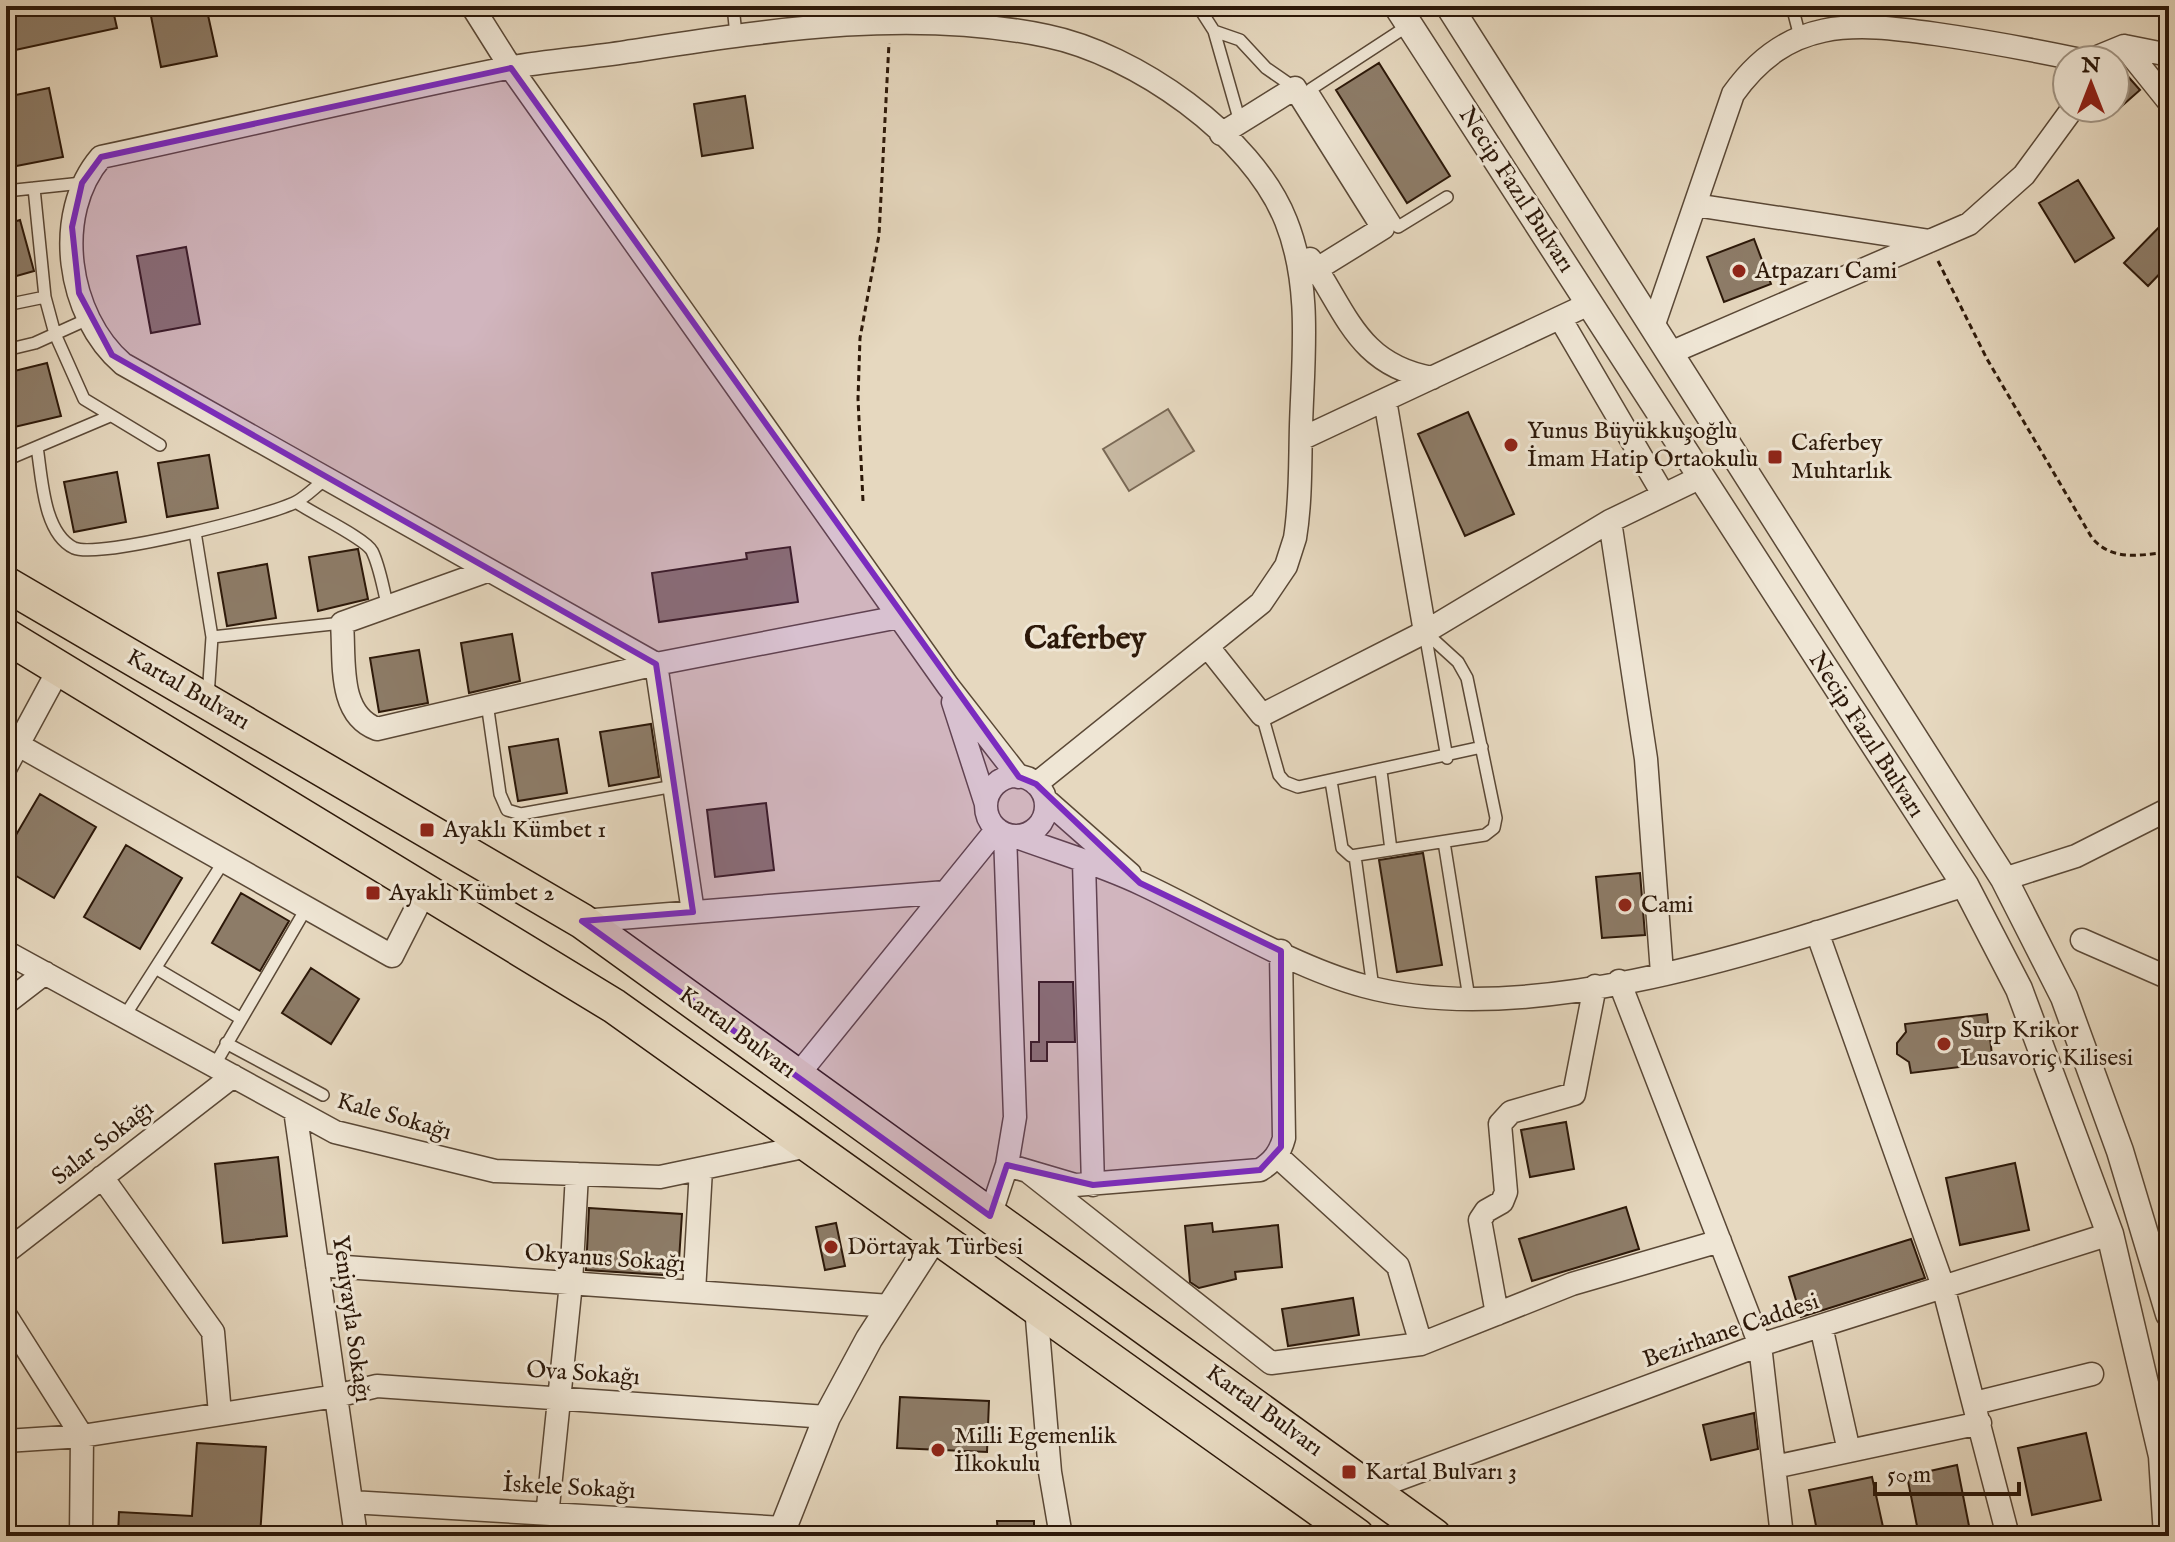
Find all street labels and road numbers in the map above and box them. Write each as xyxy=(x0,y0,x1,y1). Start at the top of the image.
street label: Necip Fazıl Bulvarı xyxy=(1451,101,1581,279)
street label: Kartal Bulvarı xyxy=(121,642,255,738)
street label: Necip Fazıl Bulvarı xyxy=(1801,646,1931,824)
street label: Kartal Bulvarı xyxy=(672,980,802,1086)
street label: Kale Sokağı xyxy=(333,1086,455,1148)
street label: Salar Sokağı xyxy=(46,1093,160,1193)
street label: Yeniyayla Sokağı xyxy=(324,1233,378,1405)
street label: Okyanus Sokağı xyxy=(524,1238,686,1280)
street label: Bezirhane Caddesi xyxy=(1639,1286,1823,1376)
street label: Ova Sokağı xyxy=(525,1355,641,1393)
street label: Kartal Bulvarı xyxy=(1199,1358,1329,1464)
street label: İskele Sokağı xyxy=(502,1469,636,1507)

